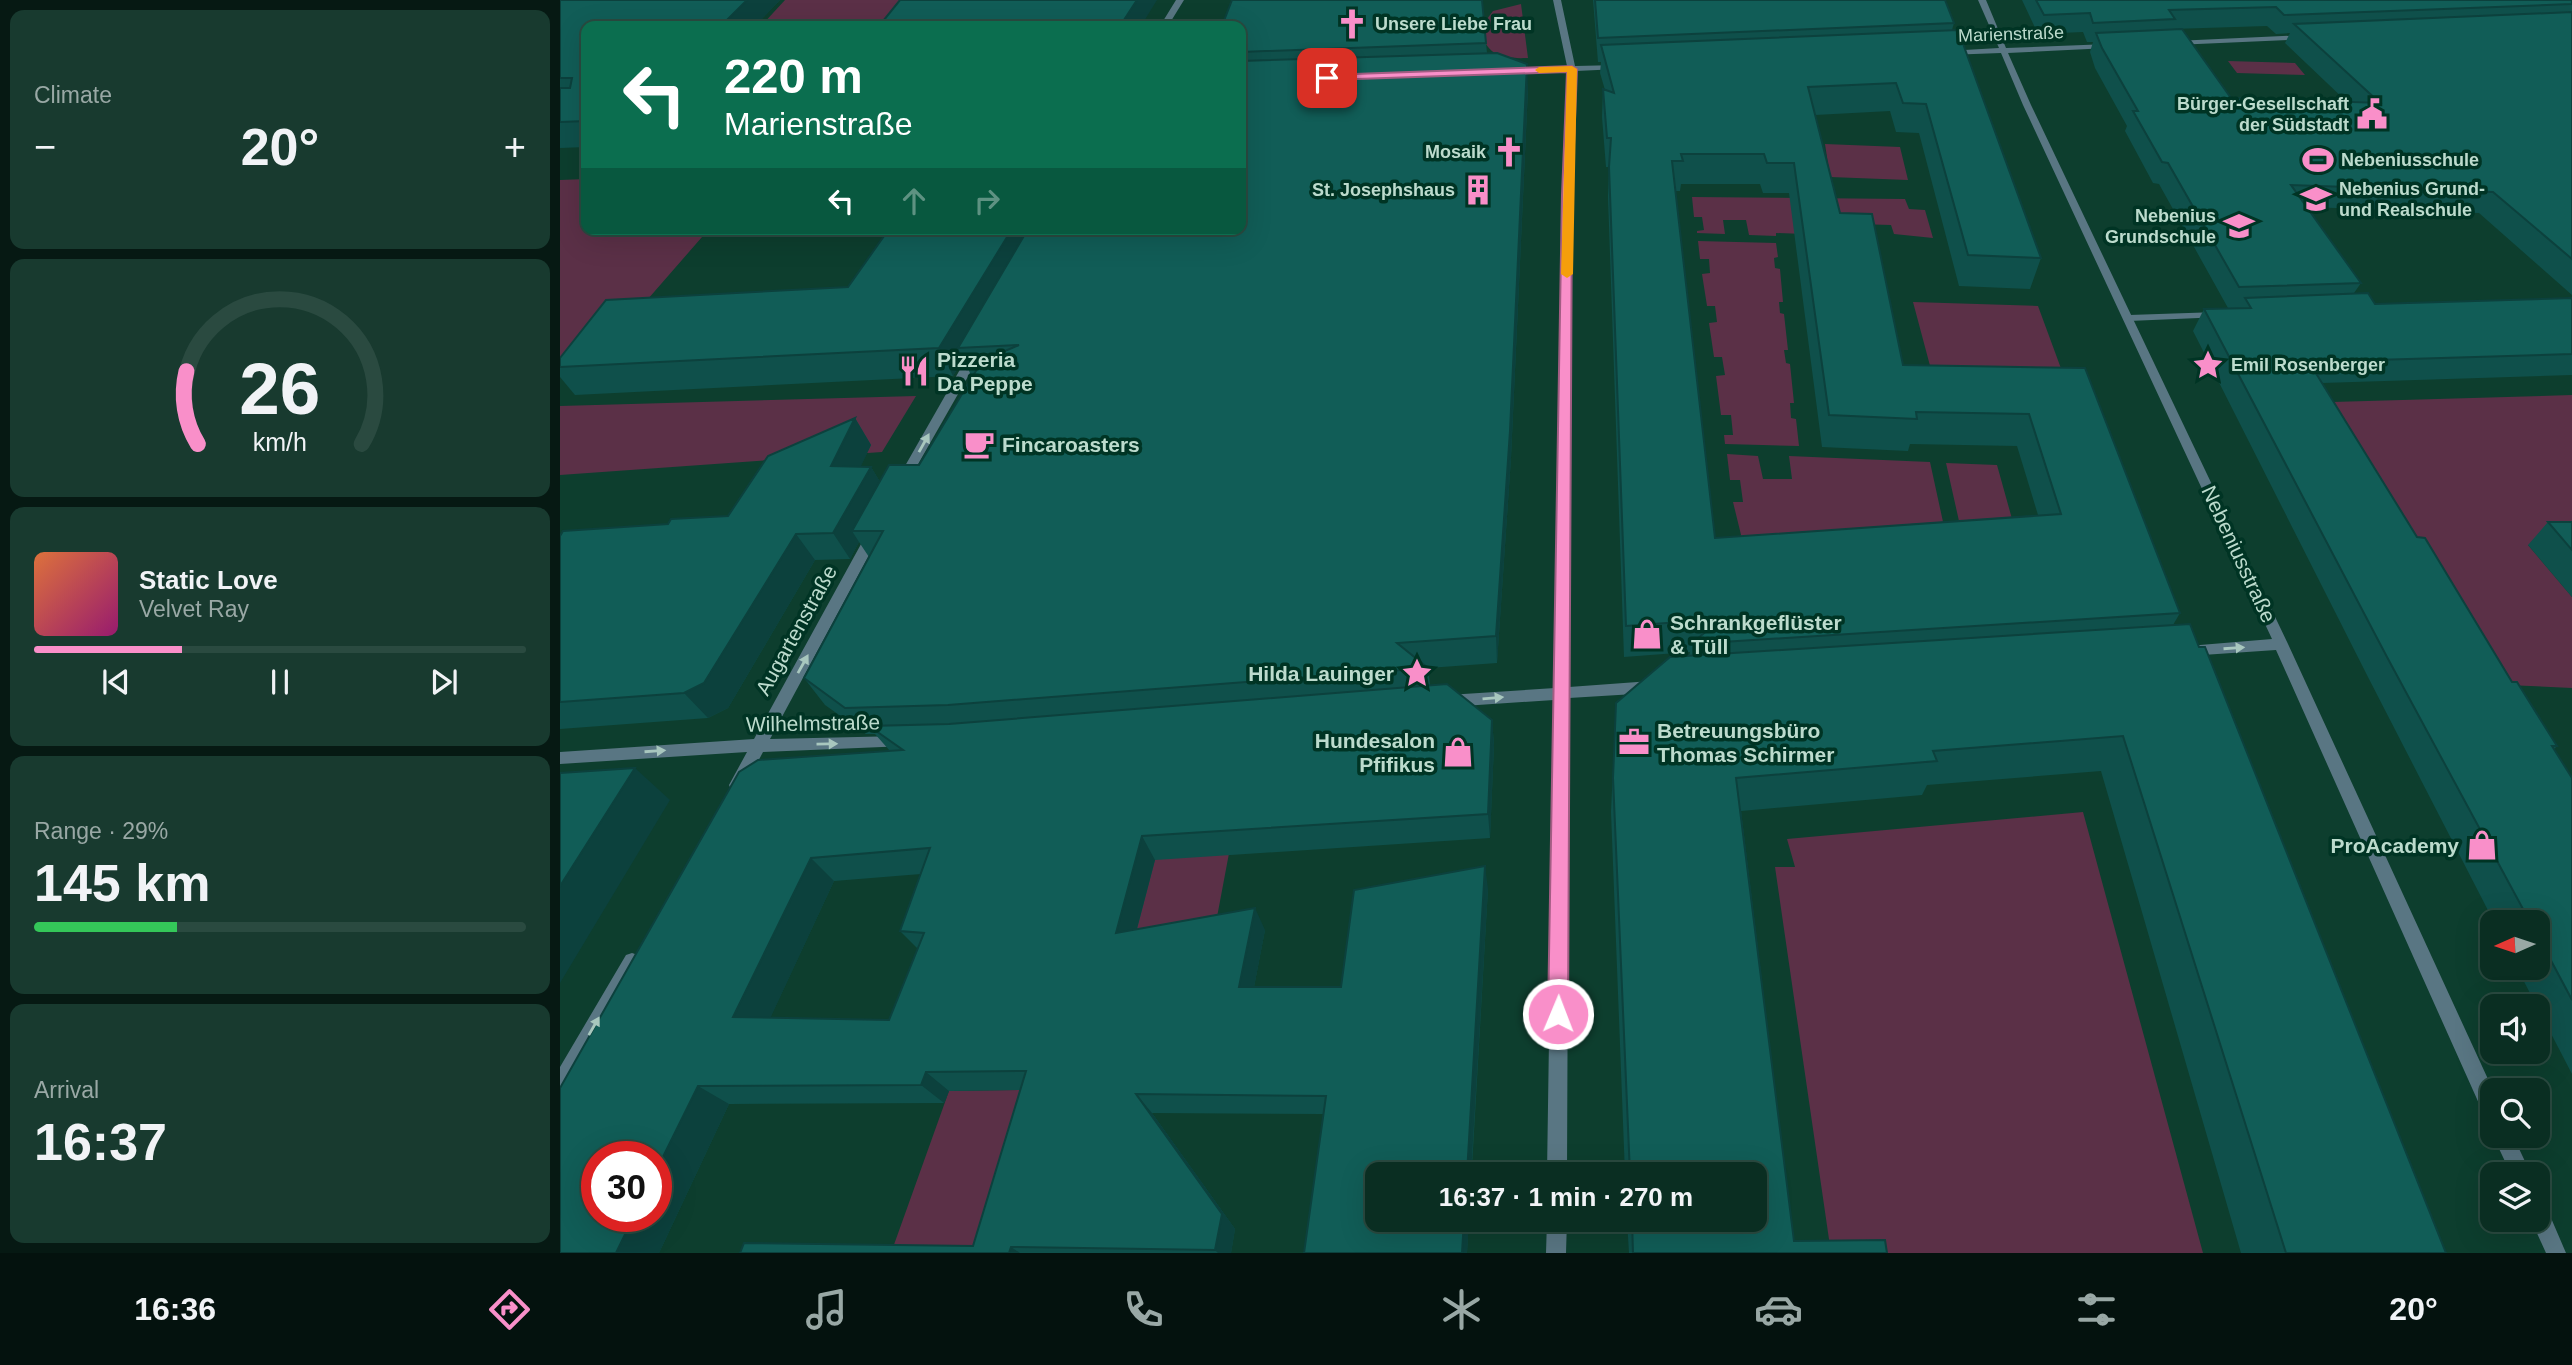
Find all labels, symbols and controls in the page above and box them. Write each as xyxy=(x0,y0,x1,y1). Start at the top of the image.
church icon: Unsere Liebe Frau xyxy=(1335,7,1369,41)
place label: Unsere Liebe Frau xyxy=(1375,14,1532,34)
street label: Marienstraße xyxy=(1958,22,2064,46)
pin xyxy=(1297,48,1357,108)
icon: left xyxy=(609,49,700,140)
text: 220 m xyxy=(724,49,863,103)
icon: arrive xyxy=(1308,59,1346,97)
text: Climate xyxy=(34,82,112,108)
place label: Bürger-Gesellschaft der Südstadt xyxy=(2177,94,2349,135)
public building icon: Bürger-Gesellschaft der Südstadt xyxy=(2355,97,2389,131)
text: Marienstraße xyxy=(724,106,913,142)
text: 20° xyxy=(241,118,319,176)
text: − xyxy=(34,126,56,168)
text: + xyxy=(504,126,526,168)
church icon: Mosaik xyxy=(1492,135,1526,169)
place label: Mosaik xyxy=(1425,142,1487,162)
sports icon: Nebeniusschule xyxy=(2301,143,2335,177)
place label: Nebeniusschule xyxy=(2341,150,2479,170)
building icon: St. Josephshaus xyxy=(1461,173,1495,207)
place label: Nebenius Grund- und Realschule xyxy=(2339,179,2485,220)
place label: St. Josephshaus xyxy=(1312,180,1455,200)
icon: left xyxy=(822,182,860,220)
icon: ahead xyxy=(895,182,933,220)
icon: right xyxy=(968,182,1006,220)
school or university icon: Nebenius Grund- und Realschule xyxy=(2299,182,2333,216)
place label: Nebenius Grundschule xyxy=(2105,206,2216,247)
school or university icon: Nebenius Grundschule xyxy=(2222,209,2256,243)
text: 26 xyxy=(240,348,320,429)
place label: Pizzeria Da Peppe xyxy=(937,348,1033,395)
place icon: Emil Rosenberger xyxy=(2191,348,2225,382)
restaurant icon: Pizzeria Da Peppe xyxy=(897,354,931,388)
place label: Emil Rosenberger xyxy=(2231,355,2385,375)
cafe icon: Fincaroasters xyxy=(962,427,996,461)
text: km/h xyxy=(253,428,307,456)
one-way arrow xyxy=(918,433,930,452)
place label: Fincaroasters xyxy=(1002,433,1140,456)
street label: Nebeniusstraße xyxy=(2197,482,2281,626)
street label: Augartenstraße xyxy=(751,561,841,699)
text: Static Love xyxy=(139,565,278,595)
text: Velvet Ray xyxy=(139,596,249,622)
place label: Schrankgeflüster & Tüll xyxy=(1670,611,1842,658)
shop icon: Schrankgeflüster & Tüll xyxy=(1630,617,1664,651)
one-way arrow xyxy=(2223,642,2245,653)
one-way arrow xyxy=(797,654,809,674)
place icon: Hilda Lauinger xyxy=(1400,656,1434,690)
place label: Hilda Lauinger xyxy=(1248,662,1394,685)
icon: previous xyxy=(97,663,135,701)
icon: pause xyxy=(261,663,299,701)
icon: next xyxy=(425,663,463,701)
one-way arrow xyxy=(1483,692,1505,703)
street label: Wilhelmstraße xyxy=(746,710,880,736)
place label: Betreuungsbüro Thomas Schirmer xyxy=(1657,719,1834,766)
office icon: Betreuungsbüro Thomas Schirmer xyxy=(1617,725,1651,759)
place label: Hundesalon Pfifikus xyxy=(1315,729,1435,776)
shop icon: Hundesalon Pfifikus xyxy=(1441,735,1475,769)
one-way arrow xyxy=(816,738,838,749)
one-way arrow xyxy=(644,745,666,756)
text: Range · 29% xyxy=(34,818,168,844)
shop icon: ProAcademy xyxy=(2465,828,2499,862)
place label: ProAcademy xyxy=(2331,834,2459,857)
text: 145 km xyxy=(34,854,210,912)
north arrow xyxy=(2480,910,2550,980)
map controls xyxy=(2480,910,2550,1232)
position arrow xyxy=(1521,977,1595,1051)
button: sound xyxy=(2480,994,2550,1064)
one-way arrow xyxy=(588,1017,601,1036)
text: Arrival xyxy=(34,1077,99,1103)
button: search xyxy=(2480,1078,2550,1148)
text: 16:37 xyxy=(34,1113,167,1171)
speed limit sign: 30 xyxy=(581,1141,672,1232)
button: layers xyxy=(2480,1162,2550,1232)
text: 16:37 · 1 min · 270 m xyxy=(1439,1182,1693,1212)
icon: directions xyxy=(485,1285,534,1334)
icon: music xyxy=(802,1285,851,1334)
icon: phone xyxy=(1119,1285,1168,1334)
icon: climate xyxy=(1437,1285,1486,1334)
icon: car xyxy=(1754,1285,1803,1334)
icon: filters xyxy=(2072,1285,2121,1334)
text: 16:36 xyxy=(134,1291,216,1327)
text: 20° xyxy=(2389,1291,2438,1327)

